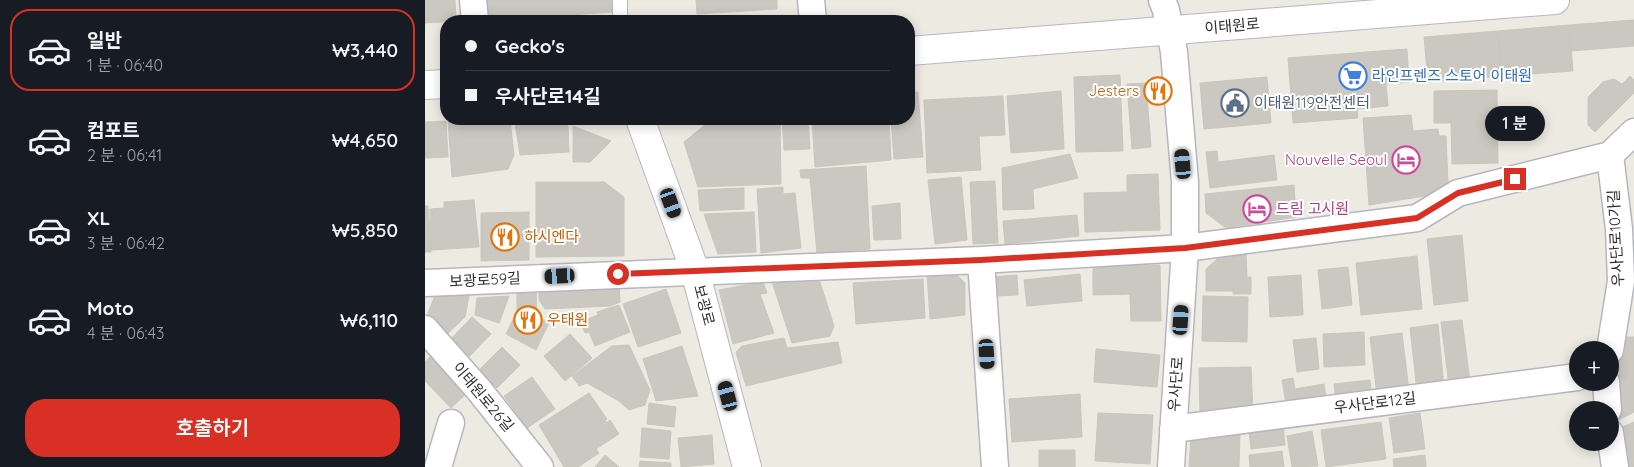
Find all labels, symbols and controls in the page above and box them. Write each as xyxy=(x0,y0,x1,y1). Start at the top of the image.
street label: 이태원로 xyxy=(1204,14,1260,37)
icon: car xyxy=(27,28,72,73)
text: 일반 xyxy=(87,28,122,52)
text: Gecko's xyxy=(495,34,565,58)
text: ₩3,440 xyxy=(332,38,398,62)
text: 1 분 · 06:40 xyxy=(87,55,163,75)
supermarket icon: 라인프렌즈 스토어 이태원 xyxy=(1338,61,1368,91)
place label: 라인프렌즈 스토어 이태원 xyxy=(1372,66,1532,85)
restaurant icon: Jesters xyxy=(1143,76,1173,106)
place label: Jesters xyxy=(1089,81,1139,100)
text: 우사단로14길 xyxy=(495,84,601,108)
public building icon: 이태원119안전센터 xyxy=(1220,88,1250,118)
place label: 이태원119안전센터 xyxy=(1254,93,1370,112)
callout: 1 분 xyxy=(1485,106,1545,142)
text: 1 분 xyxy=(1502,113,1528,133)
icon: car xyxy=(27,118,72,163)
text: 컴포트 xyxy=(87,118,139,142)
text: ₩4,650 xyxy=(332,128,398,152)
text: 2 분 · 06:41 xyxy=(87,145,162,165)
hotel icon: Nouvelle Seoul xyxy=(1391,145,1421,175)
car xyxy=(1174,148,1191,180)
place label: Nouvelle Seoul xyxy=(1285,150,1387,169)
route end xyxy=(1504,168,1526,190)
car xyxy=(658,186,683,220)
street label: 우사단로10가길 xyxy=(1603,189,1628,287)
hotel icon: 드림 고시원 xyxy=(1242,194,1272,224)
place label: 드림 고시원 xyxy=(1276,199,1349,218)
text: XL xyxy=(87,206,110,230)
icon: car xyxy=(27,208,72,253)
text: ₩5,850 xyxy=(332,218,398,242)
restaurant icon: 하시엔다 xyxy=(490,222,520,252)
place label: 하시엔다 xyxy=(524,227,579,246)
text: 3 분 · 06:42 xyxy=(87,233,165,253)
route start xyxy=(607,263,629,285)
street label: 보광로59길 xyxy=(449,268,521,291)
car xyxy=(544,268,575,284)
street label: 보광로 xyxy=(690,282,719,327)
text: Moto xyxy=(87,296,134,320)
icon: car xyxy=(27,298,72,343)
restaurant icon: 우태원 xyxy=(513,305,543,335)
car xyxy=(1172,305,1189,335)
text: ₩6,110 xyxy=(340,308,398,332)
place label: 우태원 xyxy=(547,310,588,329)
text: 4 분 · 06:43 xyxy=(87,323,164,343)
car xyxy=(978,339,995,369)
map controls xyxy=(1569,341,1619,451)
button: + xyxy=(1569,341,1619,391)
street label: 우사단로 xyxy=(1164,356,1187,412)
street label: 이태원로26길 xyxy=(449,358,518,435)
car xyxy=(716,380,739,412)
street label: 우사단로12길 xyxy=(1333,388,1417,417)
button: 호출하기 xyxy=(25,399,400,457)
button: − xyxy=(1569,401,1619,451)

